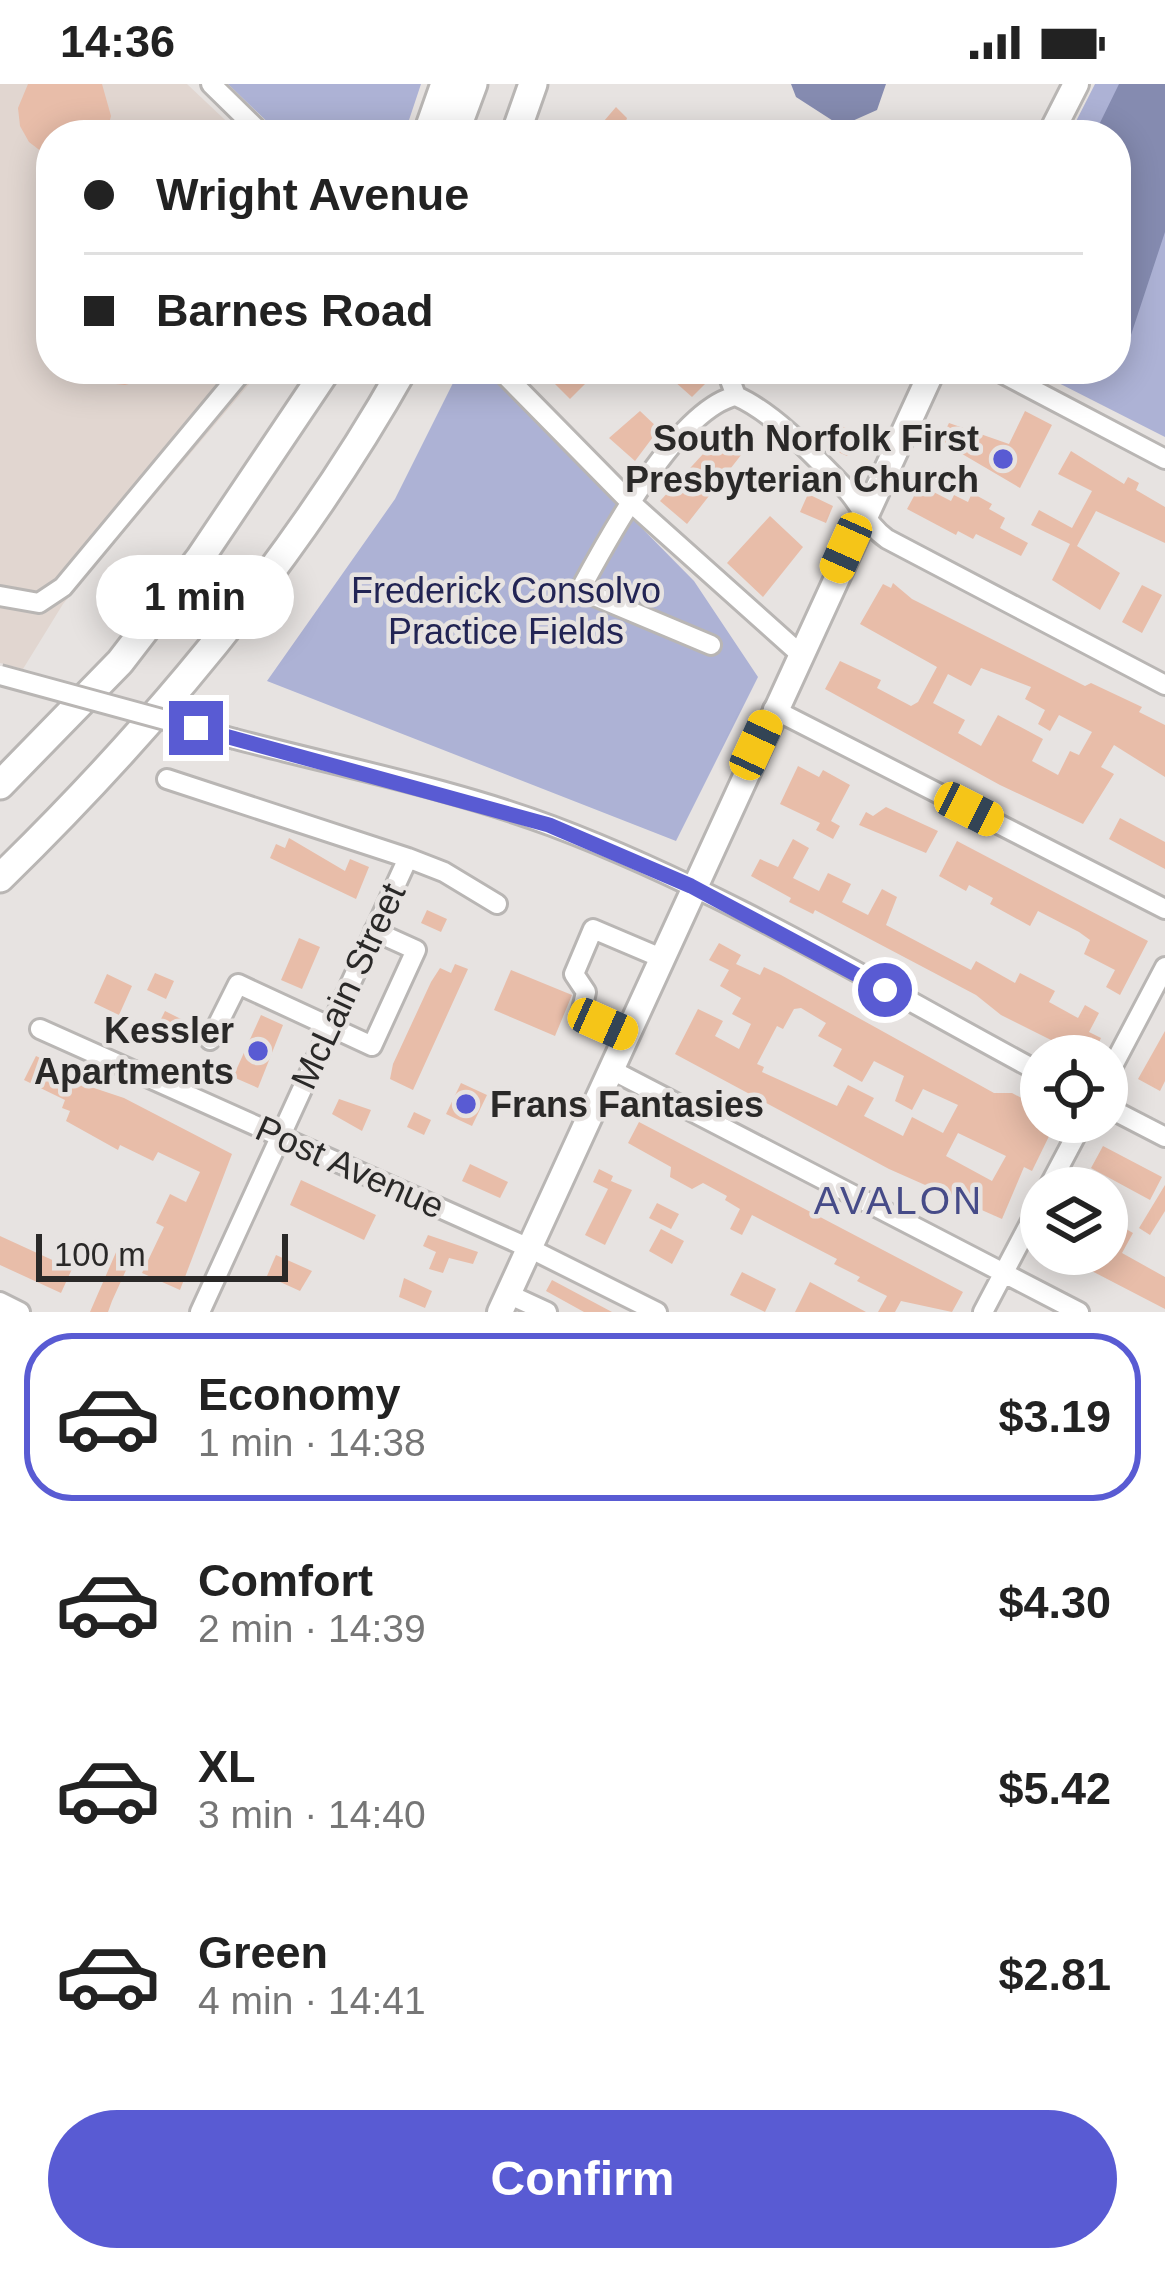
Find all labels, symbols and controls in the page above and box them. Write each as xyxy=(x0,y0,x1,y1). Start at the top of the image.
text: 14:36 xyxy=(60,16,175,67)
text: Wright Avenue xyxy=(156,169,469,220)
text: Barnes Road xyxy=(156,285,434,336)
place label: South Norfolk First Presbyterian Church xyxy=(625,418,979,500)
marker: South Norfolk First Presbyterian Church xyxy=(990,446,1016,472)
car xyxy=(815,508,877,588)
callout: 1 min xyxy=(97,554,295,638)
park label: Frederick Consolvo Practice Fields xyxy=(351,570,661,652)
text: 1 min xyxy=(144,575,246,618)
route end xyxy=(169,701,223,755)
car xyxy=(724,705,788,785)
car xyxy=(929,777,1009,841)
street label: McLain Street xyxy=(282,877,414,1095)
route start xyxy=(858,963,912,1017)
car xyxy=(563,993,643,1055)
place label: Kessler Apartments xyxy=(34,1010,234,1092)
map controls xyxy=(1020,1035,1128,1275)
button: locate xyxy=(1020,1035,1128,1143)
marker: Kessler Apartments xyxy=(245,1038,271,1064)
place label: Frans Fantasies xyxy=(490,1084,764,1125)
marker: Frans Fantasies xyxy=(453,1091,479,1117)
street label: Post Avenue xyxy=(250,1107,450,1227)
button: layers xyxy=(1020,1167,1128,1275)
district label: AVALON xyxy=(814,1179,984,1222)
scale bar xyxy=(36,1228,288,1281)
text: 100 m xyxy=(54,1236,146,1273)
icon: car xyxy=(54,1363,162,1471)
text: Economy xyxy=(198,1369,401,1420)
text: $3.19 xyxy=(998,1391,1111,1442)
text: 1 min · 14:38 xyxy=(198,1421,426,1464)
icon: car xyxy=(54,1549,162,1657)
text: Comfort xyxy=(198,1555,373,1606)
text: $4.30 xyxy=(998,1577,1111,1628)
text: 2 min · 14:39 xyxy=(198,1607,426,1650)
icon: car xyxy=(54,1735,162,1843)
text: XL xyxy=(198,1741,256,1792)
text: $5.42 xyxy=(998,1763,1111,1814)
text: 3 min · 14:40 xyxy=(198,1793,426,1836)
icon: car xyxy=(54,1921,162,2029)
text: Green xyxy=(198,1927,328,1978)
text: $2.81 xyxy=(998,1949,1111,2000)
text: 4 min · 14:41 xyxy=(198,1979,426,2022)
button: Confirm xyxy=(48,2110,1117,2248)

